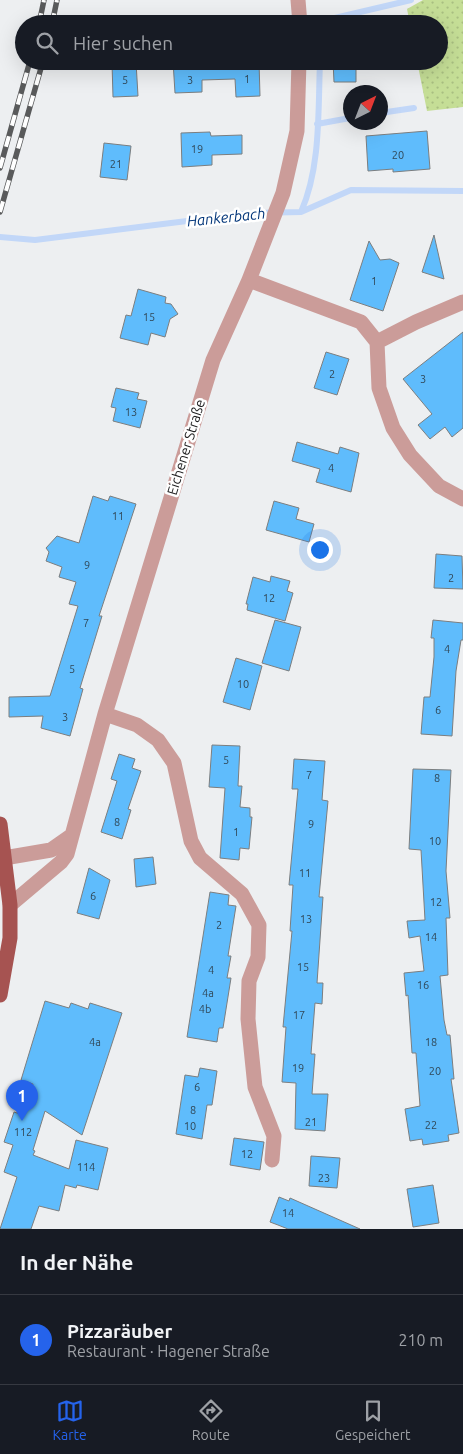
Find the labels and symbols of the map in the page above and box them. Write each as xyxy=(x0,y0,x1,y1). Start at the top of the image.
house number: 1 xyxy=(244,73,250,85)
house number: 5 xyxy=(122,74,128,86)
house number: 3 xyxy=(187,74,193,86)
north arrow xyxy=(343,85,388,130)
house number: 19 xyxy=(191,143,203,155)
house number: 20 xyxy=(392,149,404,161)
house number: 21 xyxy=(110,158,122,170)
water label: Hankerbach xyxy=(186,204,266,230)
house number: 1 xyxy=(371,275,377,287)
house number: 15 xyxy=(143,311,155,323)
house number: 2 xyxy=(329,368,335,380)
house number: 3 xyxy=(420,373,426,385)
street label: Eichener Straße xyxy=(164,397,208,497)
house number: 13 xyxy=(125,406,137,418)
house number: 4 xyxy=(328,462,334,474)
house number: 11 xyxy=(112,510,124,522)
your location xyxy=(307,537,333,563)
house number: 9 xyxy=(84,559,90,571)
house number: 2 xyxy=(448,572,454,584)
house number: 12 xyxy=(263,592,275,604)
house number: 7 xyxy=(83,617,89,629)
house number: 4 xyxy=(444,643,450,655)
house number: 5 xyxy=(69,663,75,675)
house number: 10 xyxy=(237,678,249,690)
house number: 6 xyxy=(435,704,441,716)
house number: 3 xyxy=(62,711,68,723)
house number: 5 xyxy=(223,754,229,766)
house number: 7 xyxy=(306,769,312,781)
house number: 8 xyxy=(434,772,440,784)
house number: 8 xyxy=(114,816,120,828)
house number: 9 xyxy=(308,818,314,830)
house number: 1 xyxy=(233,826,239,838)
house number: 10 xyxy=(429,835,441,847)
house number: 11 xyxy=(299,867,311,879)
house number: 6 xyxy=(90,890,96,902)
house number: 12 xyxy=(430,896,442,908)
house number: 13 xyxy=(300,913,312,925)
house number: 2 xyxy=(216,919,222,931)
house number: 14 xyxy=(425,931,437,943)
house number: 15 xyxy=(297,961,309,973)
house number: 4 xyxy=(208,964,214,976)
house number: 16 xyxy=(417,979,429,991)
house number: 4a xyxy=(202,987,214,999)
house number: 4b xyxy=(199,1003,211,1015)
house number: 17 xyxy=(293,1009,305,1021)
house number: 4a xyxy=(89,1036,101,1048)
house number: 18 xyxy=(425,1036,437,1048)
house number: 19 xyxy=(292,1062,304,1074)
house number: 20 xyxy=(429,1065,441,1077)
pin: 1 xyxy=(6,1080,38,1121)
house number: 6 xyxy=(194,1081,200,1093)
house number: 8 xyxy=(190,1104,196,1116)
house number: 21 xyxy=(305,1116,317,1128)
house number: 22 xyxy=(425,1119,437,1131)
house number: 10 xyxy=(184,1120,196,1132)
house number: 112 xyxy=(14,1126,32,1138)
house number: 12 xyxy=(241,1148,253,1160)
house number: 114 xyxy=(77,1161,95,1173)
house number: 23 xyxy=(318,1172,330,1184)
house number: 14 xyxy=(282,1207,294,1219)

